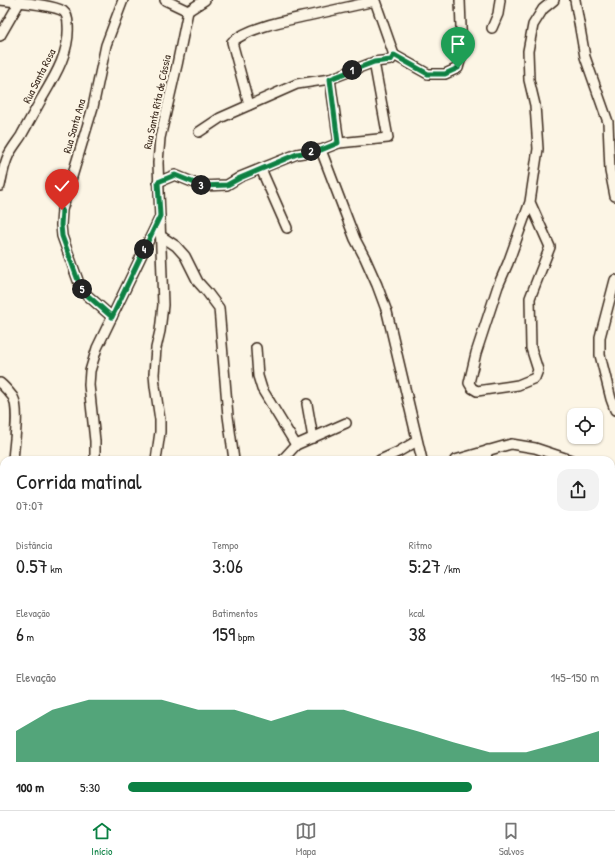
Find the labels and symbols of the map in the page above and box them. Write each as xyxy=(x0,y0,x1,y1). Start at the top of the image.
pin xyxy=(441,27,475,68)
street label: Rua Santa Rosa xyxy=(19,46,59,106)
street label: Rua Santa Rita de Cássia xyxy=(140,53,174,150)
pin: 1 xyxy=(342,60,362,80)
street label: Rua Santa Ana xyxy=(60,97,89,155)
pin: 2 xyxy=(301,141,321,161)
pin xyxy=(45,169,79,210)
pin: 3 xyxy=(191,175,211,195)
pin: 4 xyxy=(134,239,154,259)
pin: 5 xyxy=(72,279,92,299)

